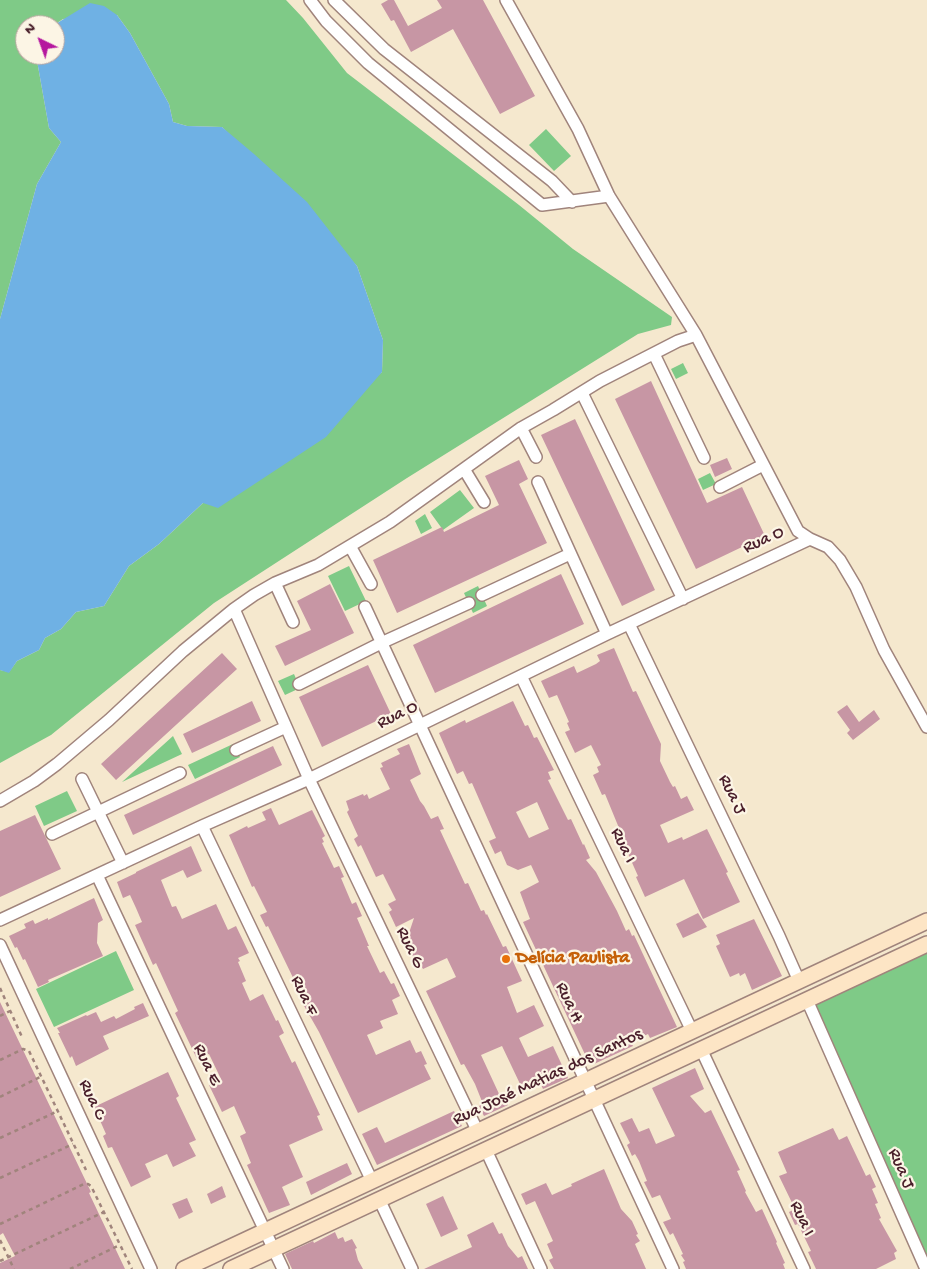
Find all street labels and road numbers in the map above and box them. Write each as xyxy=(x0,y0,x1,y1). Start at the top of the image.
street label: Rua O xyxy=(740,522,788,560)
street label: Rua O xyxy=(374,697,422,735)
street label: Rua J xyxy=(712,772,750,818)
street label: Rua I xyxy=(604,825,640,867)
street label: Rua G xyxy=(390,924,428,972)
street label: Rua F xyxy=(284,973,322,1019)
street label: Rua H xyxy=(549,979,587,1027)
street label: Rua José Matias dos Santos xyxy=(450,1025,646,1131)
street label: Rua E xyxy=(187,1041,225,1089)
street label: Rua C xyxy=(72,1076,110,1124)
street label: Rua J xyxy=(882,1146,918,1192)
street label: Rua I xyxy=(784,1198,818,1240)

